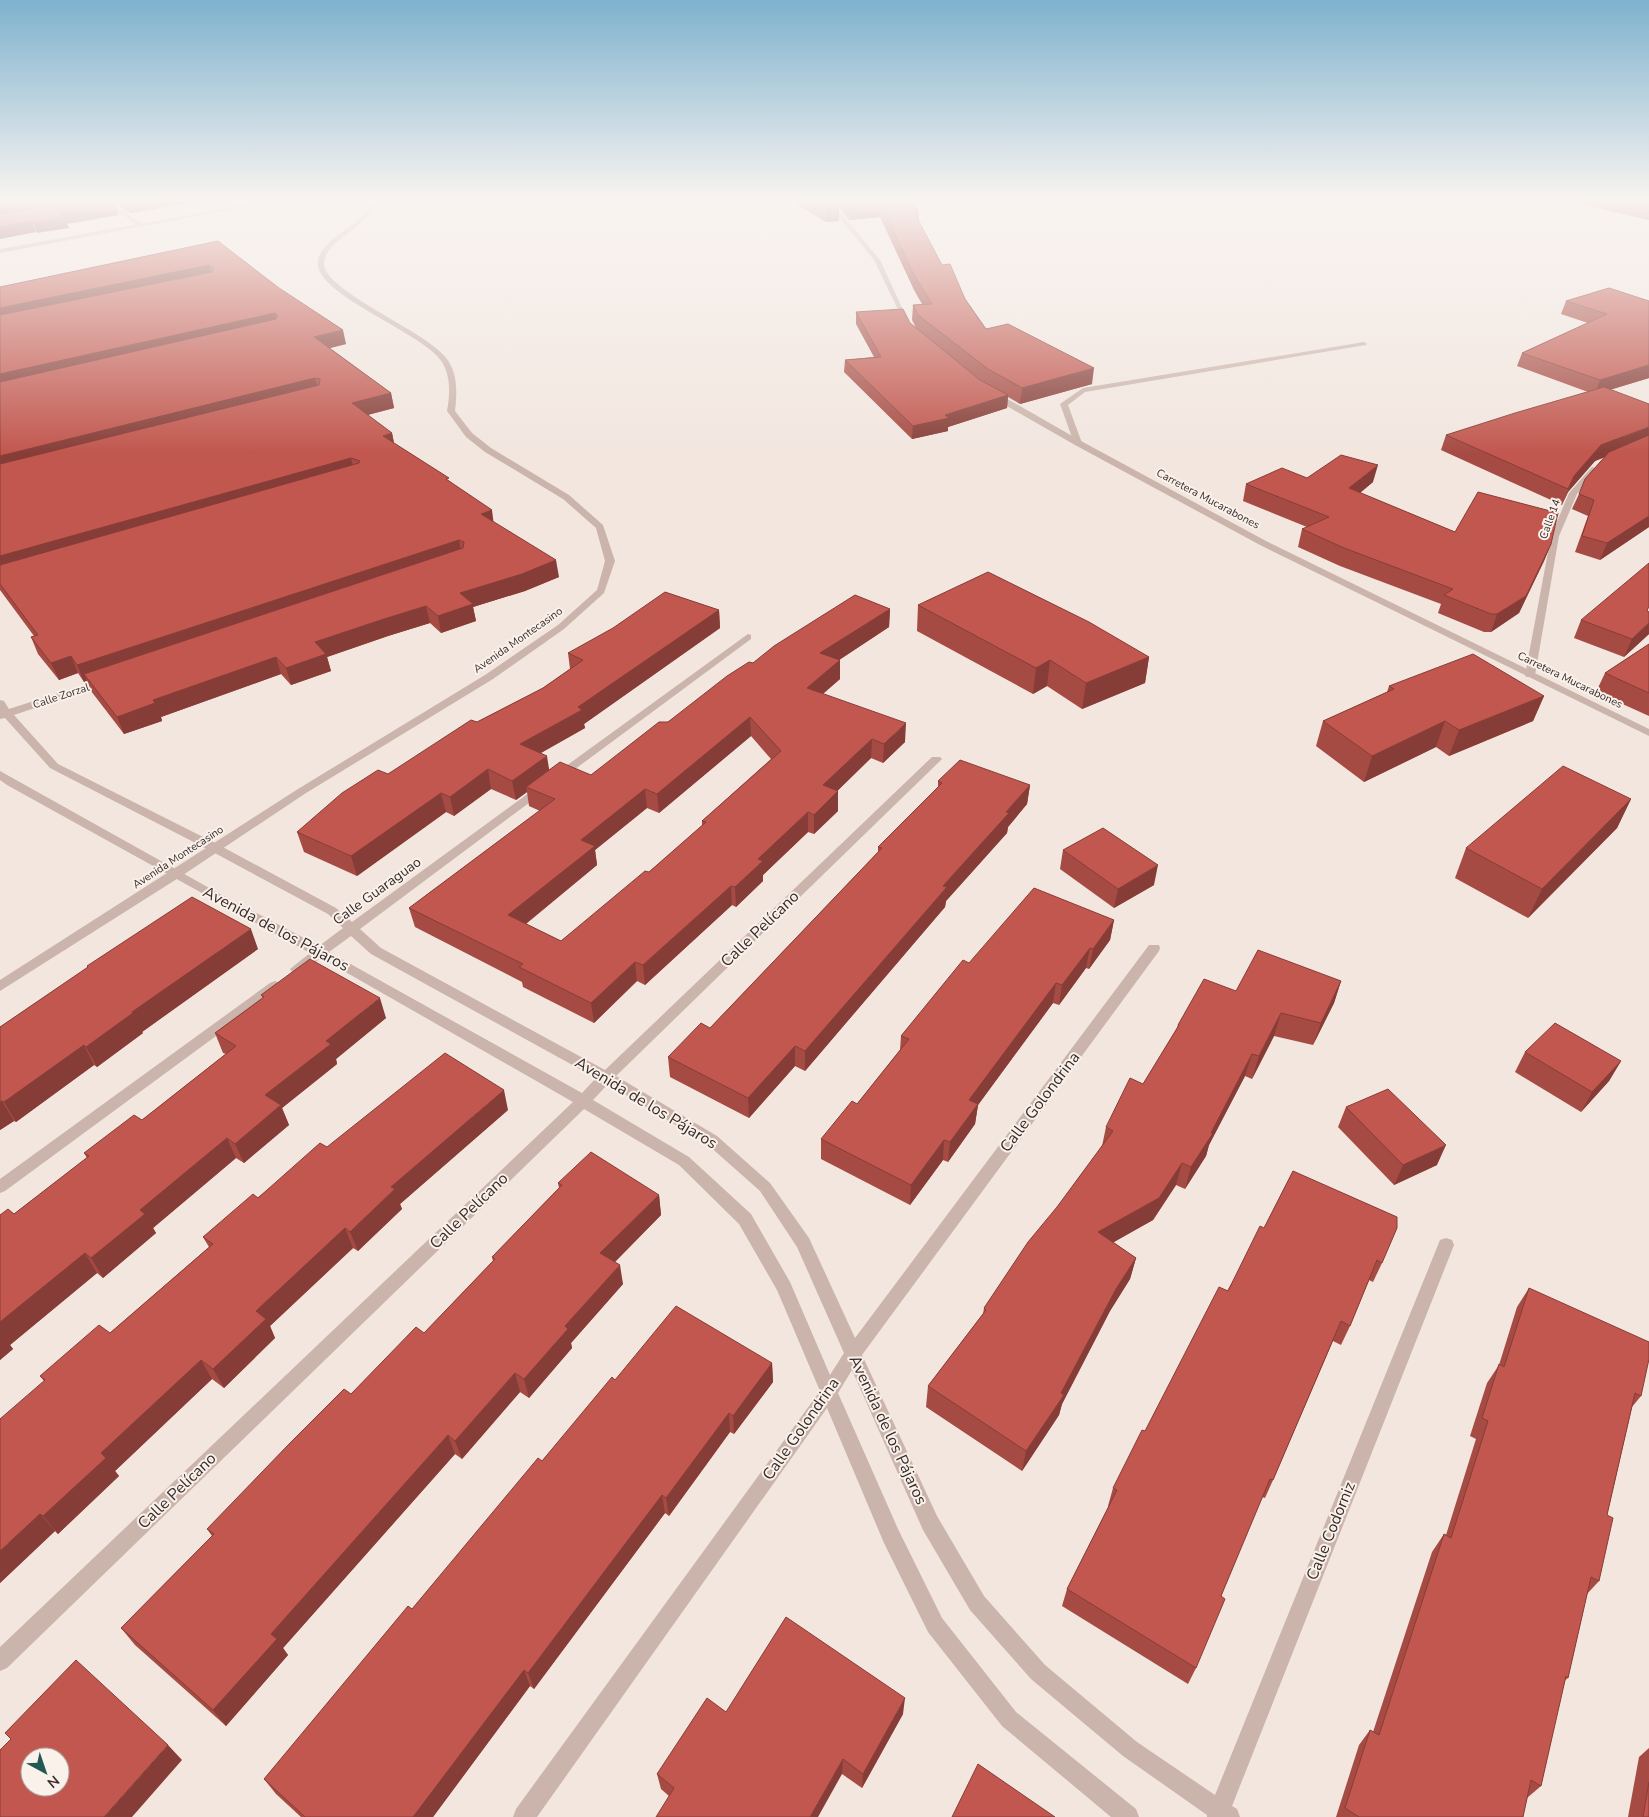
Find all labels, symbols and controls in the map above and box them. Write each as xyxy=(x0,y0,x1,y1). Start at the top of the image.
street label: Carretera Mucarabones xyxy=(1154,465,1262,533)
street label: Calle 14 xyxy=(1536,497,1564,541)
street label: Avenida Montecasino xyxy=(470,604,566,676)
street label: Carretera Mucarabones xyxy=(1515,648,1625,712)
street label: Calle Zorzal xyxy=(31,680,92,712)
street label: Avenida Montecasino xyxy=(130,822,226,892)
street label: Calle Guaraguao xyxy=(329,852,425,930)
street label: Avenida de los Pájaros xyxy=(199,881,353,977)
street label: Calle Pelícano xyxy=(716,886,804,972)
street label: Calle Golondrina xyxy=(995,1047,1085,1157)
street label: Avenida de los Pájaros xyxy=(571,1052,721,1154)
street label: Calle Pelícano xyxy=(425,1168,513,1254)
street label: Avenida de los Pájaros xyxy=(844,1352,932,1508)
street label: Calle Golondrina xyxy=(757,1373,845,1485)
street label: Calle Pelícano xyxy=(133,1448,221,1534)
street label: Calle Codorniz xyxy=(1301,1479,1361,1583)
north arrow xyxy=(20,1747,70,1797)
text: N xyxy=(43,1771,63,1792)

